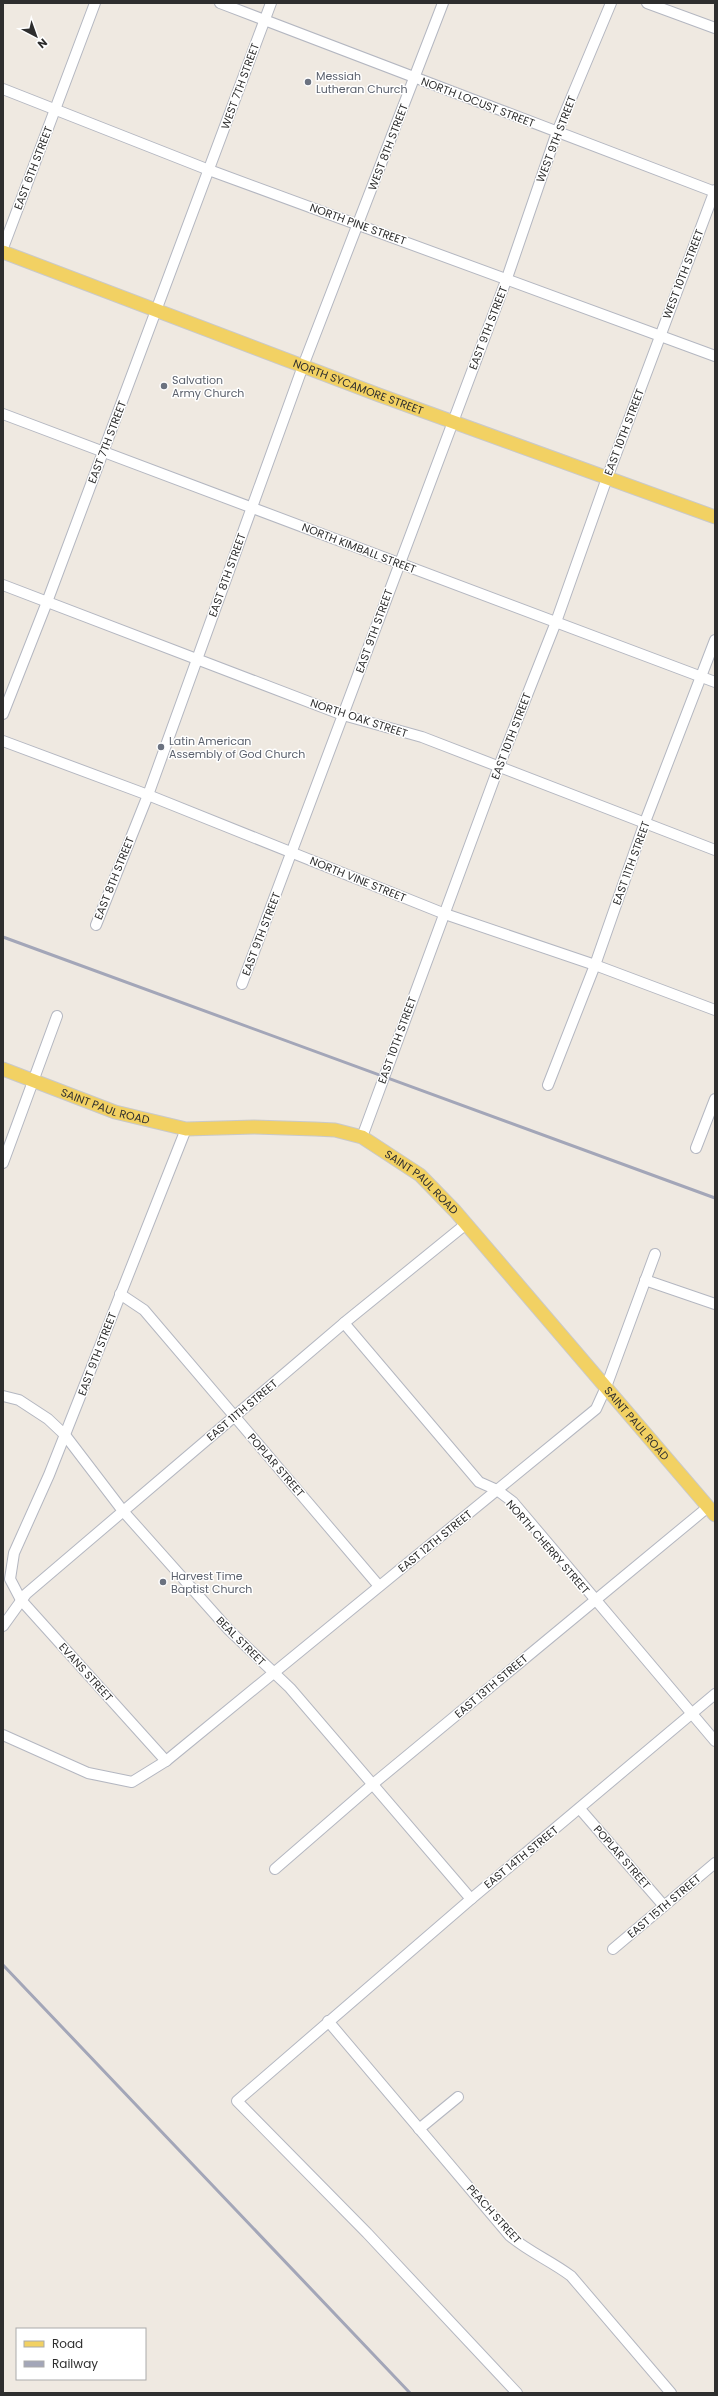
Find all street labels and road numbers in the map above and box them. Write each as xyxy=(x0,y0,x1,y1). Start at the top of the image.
street label: WEST 7TH STREET xyxy=(217,41,263,131)
street label: NORTH LOCUST STREET xyxy=(419,73,537,131)
street label: WEST 9TH STREET xyxy=(532,93,580,185)
street label: WEST 8TH STREET xyxy=(364,101,412,193)
street label: EAST 6TH STREET xyxy=(10,124,56,212)
street label: NORTH PINE STREET xyxy=(308,199,408,249)
street label: WEST 10TH STREET xyxy=(659,227,708,321)
street label: EAST 9TH STREET xyxy=(465,284,511,372)
street label: NORTH SYCAMORE STREET xyxy=(291,355,426,419)
street label: EAST 10TH STREET xyxy=(600,386,648,478)
street label: EAST 7TH STREET xyxy=(84,398,130,486)
street label: NORTH KIMBALL STREET xyxy=(300,519,419,577)
street label: EAST 8TH STREET xyxy=(204,531,250,619)
street label: EAST 9TH STREET xyxy=(351,587,397,675)
street label: EAST 10TH STREET xyxy=(487,690,535,782)
street label: NORTH OAK STREET xyxy=(308,695,410,741)
street label: EAST 11TH STREET xyxy=(608,819,654,907)
street label: EAST 8TH STREET xyxy=(90,834,138,922)
street label: NORTH VINE STREET xyxy=(308,852,408,906)
street label: EAST 9TH STREET xyxy=(238,890,284,978)
street label: EAST 10TH STREET xyxy=(374,994,420,1086)
street label: SAINT PAUL ROAD xyxy=(59,1084,151,1128)
street label: SAINT PAUL ROAD xyxy=(382,1146,462,1218)
street label: EAST 9TH STREET xyxy=(74,1310,120,1398)
street label: EAST 11TH STREET xyxy=(203,1375,281,1445)
street label: SAINT PAUL ROAD xyxy=(600,1383,673,1464)
street label: POPLAR STREET xyxy=(244,1430,308,1500)
street label: NORTH CHERRY STREET xyxy=(502,1496,594,1598)
street label: EAST 12TH STREET xyxy=(395,1506,475,1576)
street label: BEAL STREET xyxy=(213,1613,269,1669)
street label: EVANS STREET xyxy=(55,1639,117,1705)
street label: EAST 13TH STREET xyxy=(451,1651,531,1721)
street label: EAST 14TH STREET xyxy=(480,1822,562,1892)
street label: POPLAR STREET xyxy=(590,1822,654,1892)
street label: EAST 15TH STREET xyxy=(624,1870,704,1942)
street label: PEACH STREET xyxy=(463,2181,525,2247)

